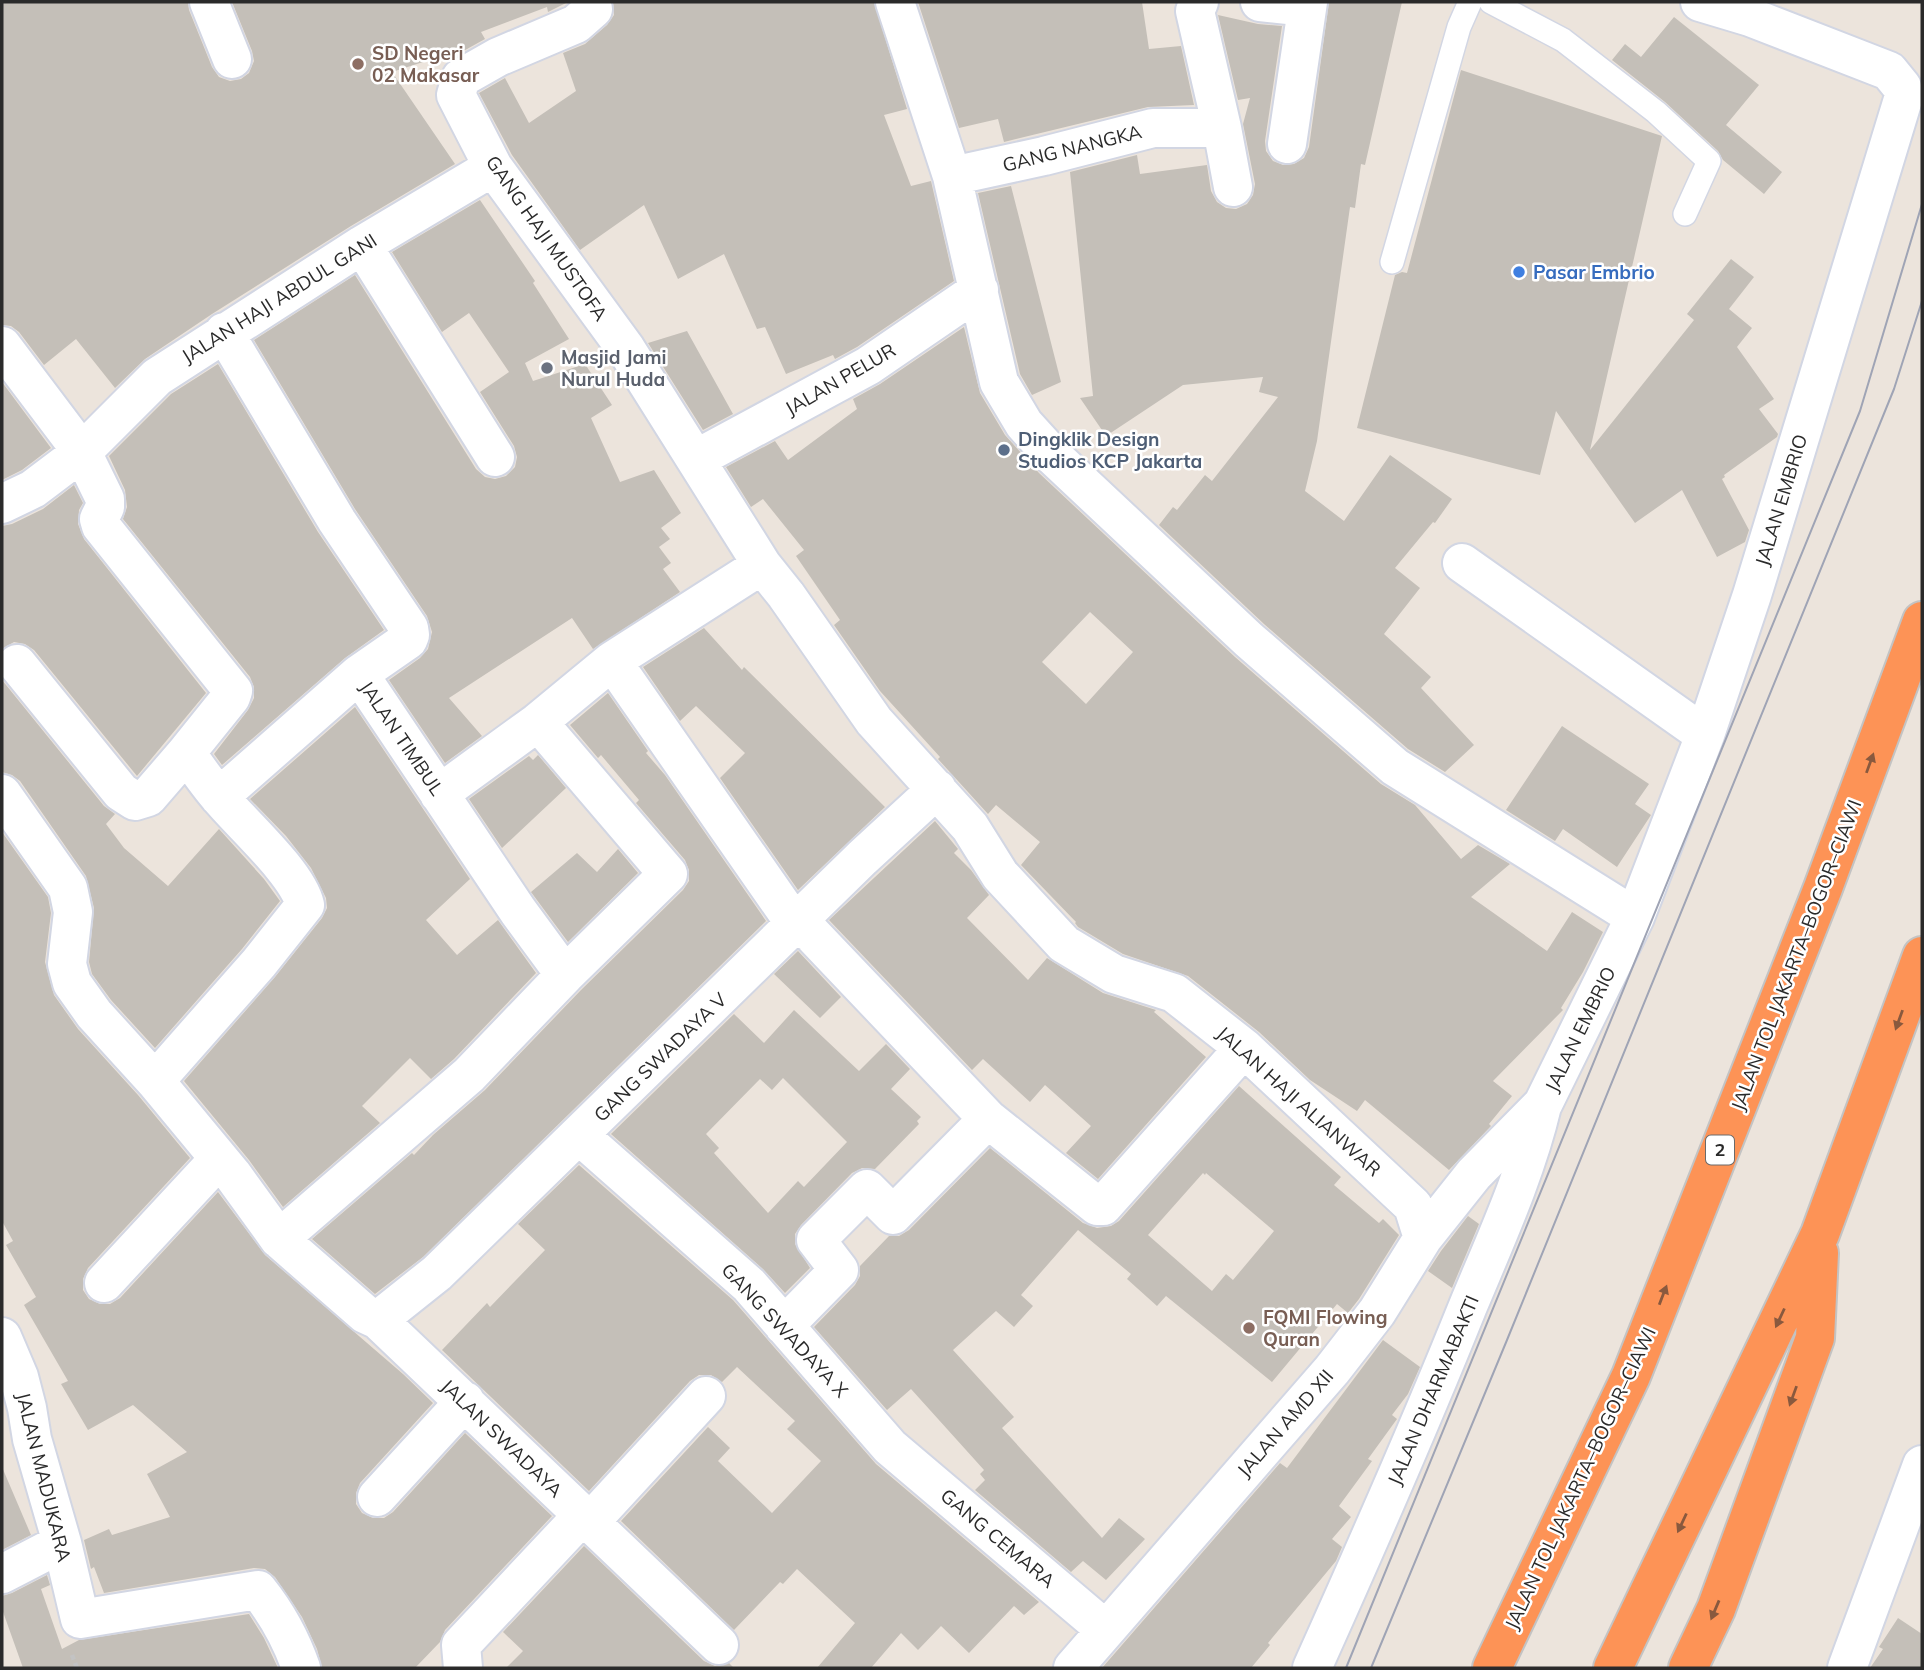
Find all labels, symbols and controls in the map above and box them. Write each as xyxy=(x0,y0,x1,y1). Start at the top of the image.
place label: SD Negeri 02 Makasar xyxy=(372,41,480,87)
marker: SD Negeri 02 Makasar xyxy=(350,56,366,72)
street label: GANG NANGKA xyxy=(1000,119,1144,177)
street label: GANG HAJI MUSTOFA xyxy=(481,151,613,325)
street label: JALAN HAJI ABDUL GANI xyxy=(177,228,381,368)
place label: Pasar Embrio xyxy=(1533,260,1655,284)
marker: Pasar Embrio xyxy=(1511,264,1527,280)
street label: JALAN PELUR xyxy=(780,338,900,420)
place label: Masjid Jami Nurul Huda xyxy=(561,345,666,391)
marker: Masjid Jami Nurul Huda xyxy=(539,360,555,376)
place label: Dingklik Design Studios KCP Jakarta xyxy=(1018,427,1202,473)
street label: JALAN EMBRIO xyxy=(1750,431,1812,569)
marker: Dingklik Design Studios KCP Jakarta xyxy=(996,442,1012,458)
street label: JALAN TIMBUL xyxy=(355,676,450,800)
one-way arrow xyxy=(1864,752,1875,773)
street label: JALAN TOL JAKARTA–BOGOR–CIAWI xyxy=(1725,796,1867,1114)
street label: JALAN EMBRIO xyxy=(1539,962,1621,1096)
street label: GANG SWADAYA V xyxy=(588,987,732,1127)
one-way arrow xyxy=(1893,1009,1904,1030)
street label: JALAN HAJI ALIANWAR xyxy=(1212,1021,1386,1181)
road number: 2 xyxy=(1706,1135,1734,1164)
street label: GANG SWADAYA X xyxy=(717,1258,854,1403)
one-way arrow xyxy=(1658,1284,1669,1305)
street label: JALAN DHARMABAKTI xyxy=(1382,1291,1484,1489)
place label: FQMI Flowing Quran xyxy=(1263,1305,1388,1351)
one-way arrow xyxy=(1774,1308,1786,1328)
marker: FQMI Flowing Quran xyxy=(1241,1320,1257,1336)
street label: JALAN TOL JAKARTA–BOGOR–CIAWI xyxy=(1499,1323,1661,1633)
street label: JALAN AMD XII xyxy=(1232,1364,1338,1482)
street label: JALAN SWADAYA xyxy=(436,1374,568,1502)
one-way arrow xyxy=(1788,1386,1799,1407)
street label: JALAN MADUKARA xyxy=(11,1390,77,1564)
street label: GANG CEMARA xyxy=(936,1483,1060,1593)
one-way arrow xyxy=(1677,1513,1688,1533)
one-way arrow xyxy=(1709,1599,1720,1620)

